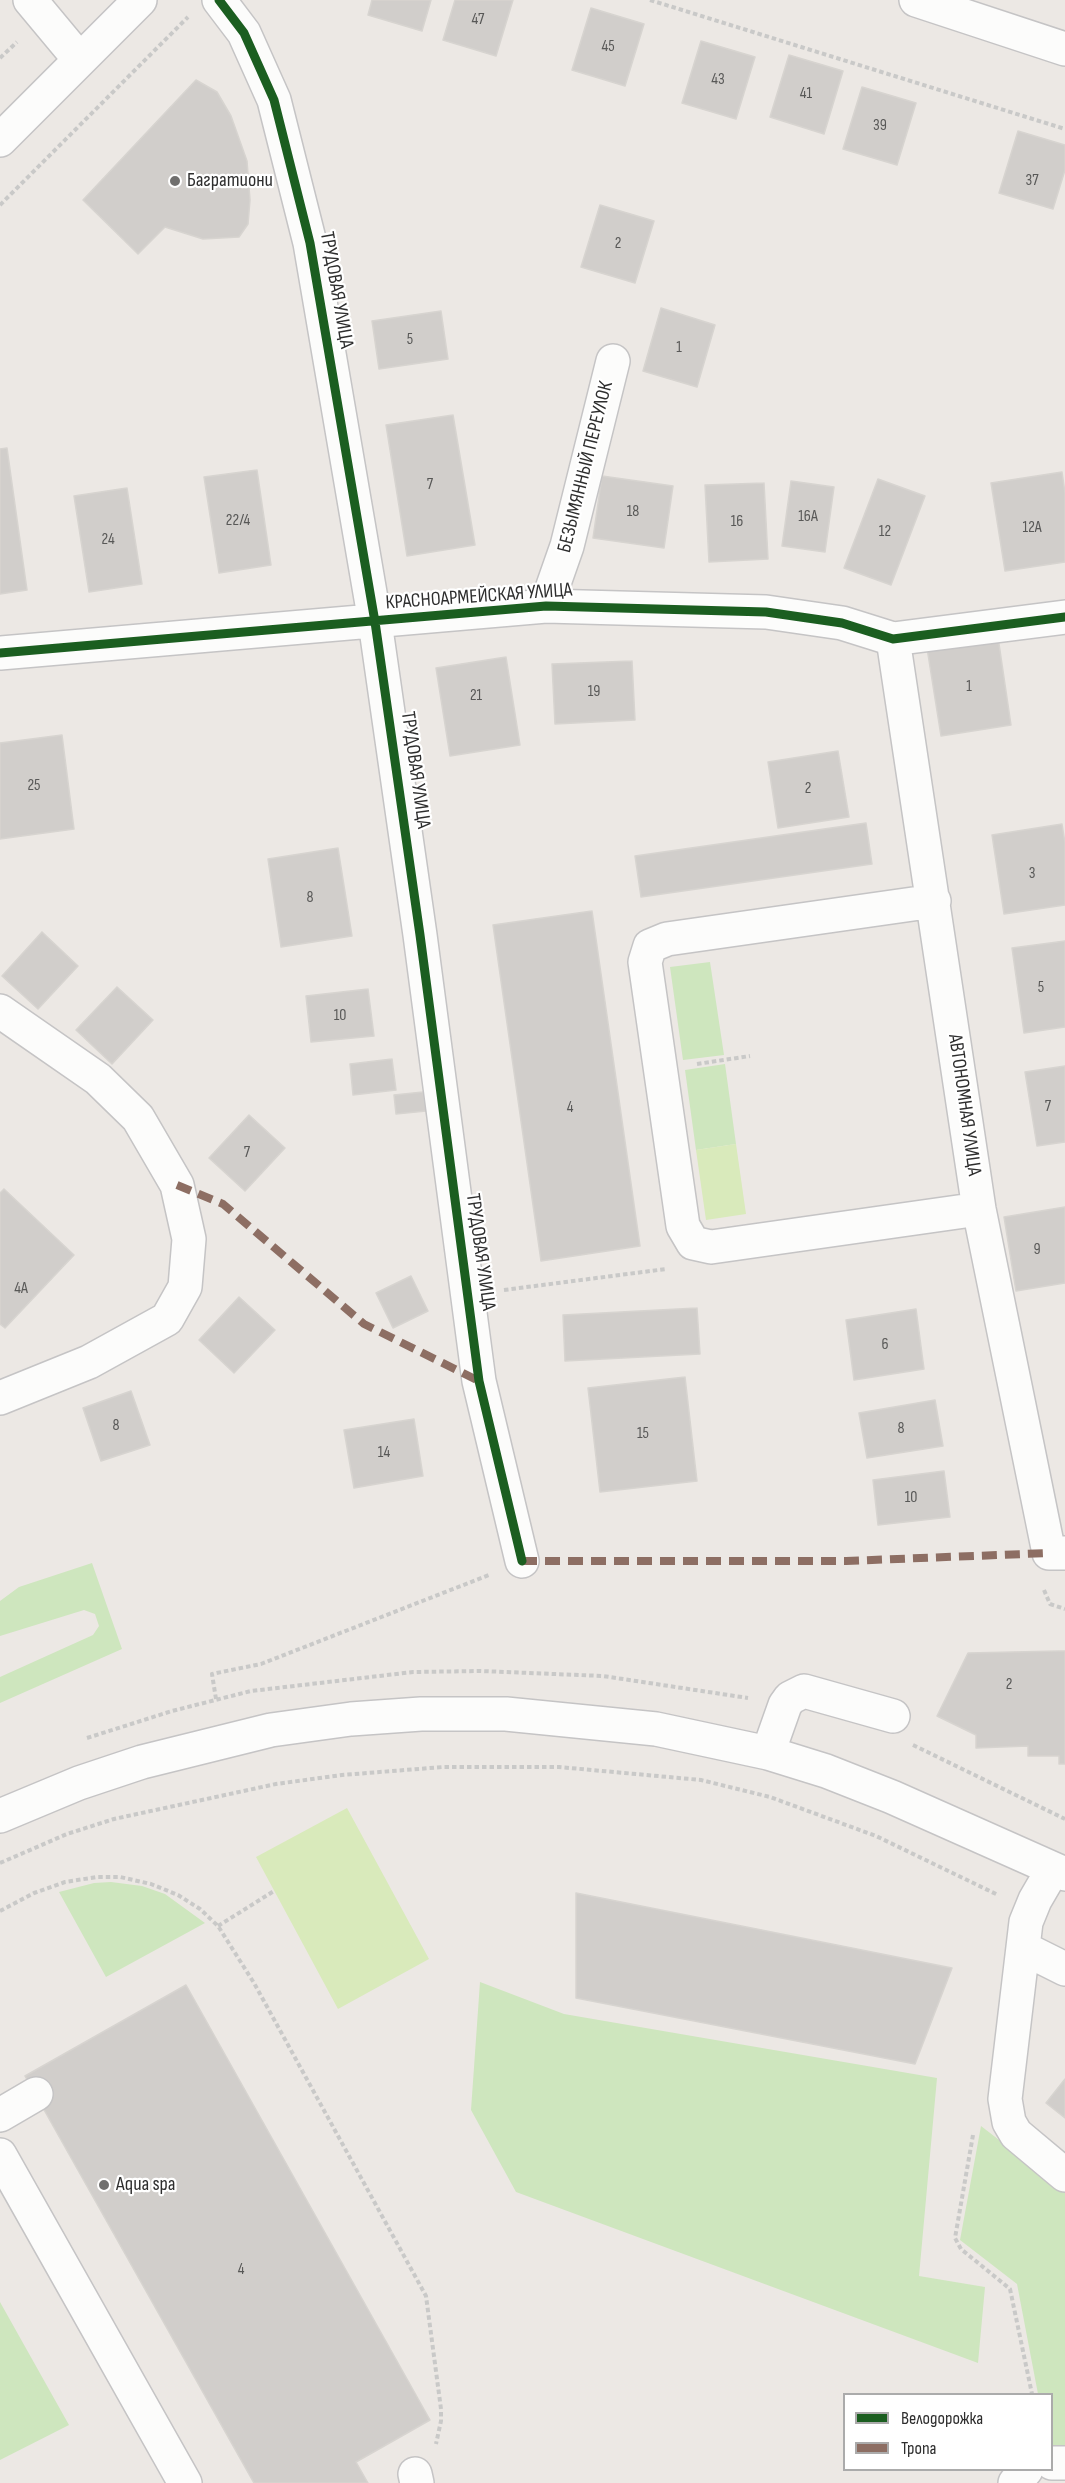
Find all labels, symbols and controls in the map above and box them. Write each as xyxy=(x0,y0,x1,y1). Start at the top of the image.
house number: 47 xyxy=(472,10,484,30)
house number: 45 xyxy=(601,37,615,57)
house number: 43 xyxy=(711,70,725,90)
house number: 41 xyxy=(800,84,812,104)
house number: 39 xyxy=(873,116,887,136)
place label: Багратиони xyxy=(187,169,273,193)
house number: 37 xyxy=(1025,171,1039,191)
marker: Багратиони xyxy=(168,174,182,188)
street label: ТРУДОВАЯ УЛИЦА xyxy=(314,230,358,350)
house number: 2 xyxy=(615,234,621,254)
house number: 5 xyxy=(407,330,413,350)
house number: 1 xyxy=(676,338,682,358)
street label: БЕЗЫМЯННЫЙ ПЕРЕУЛОК xyxy=(553,379,619,555)
house number: 7 xyxy=(427,475,433,495)
house number: 18 xyxy=(627,502,639,522)
house number: 16А xyxy=(798,507,818,527)
house number: 22/4 xyxy=(226,511,250,531)
house number: 16 xyxy=(731,512,743,532)
house number: 12А xyxy=(1022,518,1042,538)
house number: 12 xyxy=(879,522,891,542)
house number: 24 xyxy=(101,530,115,550)
street label: КРАСНОАРМЕЙСКАЯ УЛИЦА xyxy=(385,579,573,615)
house number: 1 xyxy=(966,677,972,697)
house number: 19 xyxy=(588,682,600,702)
house number: 21 xyxy=(470,686,482,706)
street label: ТРУДОВАЯ УЛИЦА xyxy=(395,710,435,830)
house number: 25 xyxy=(27,776,41,796)
house number: 2 xyxy=(805,779,811,799)
house number: 3 xyxy=(1029,864,1035,884)
house number: 8 xyxy=(306,888,314,908)
house number: 5 xyxy=(1038,978,1044,998)
house number: 10 xyxy=(334,1006,346,1026)
street label: АВТОНОМНАЯ УЛИЦА xyxy=(942,1033,986,1177)
house number: 7 xyxy=(1045,1097,1051,1117)
house number: 4 xyxy=(567,1098,573,1118)
house number: 7 xyxy=(244,1143,250,1163)
street label: ТРУДОВАЯ УЛИЦА xyxy=(460,1192,500,1312)
house number: 9 xyxy=(1033,1240,1041,1260)
house number: 4А xyxy=(14,1279,28,1299)
house number: 6 xyxy=(881,1335,889,1355)
house number: 8 xyxy=(112,1416,120,1436)
house number: 8 xyxy=(897,1419,905,1439)
house number: 15 xyxy=(637,1424,649,1444)
house number: 14 xyxy=(378,1443,390,1463)
house number: 10 xyxy=(905,1488,917,1508)
house number: 2 xyxy=(1006,1675,1012,1695)
place label: Aqua spa xyxy=(116,2173,176,2197)
marker: Aqua spa xyxy=(97,2178,111,2192)
house number: 4 xyxy=(238,2260,244,2280)
legend xyxy=(843,2393,1053,2471)
text: Велодорожка xyxy=(901,2408,983,2429)
text: Тропа xyxy=(901,2438,937,2459)

